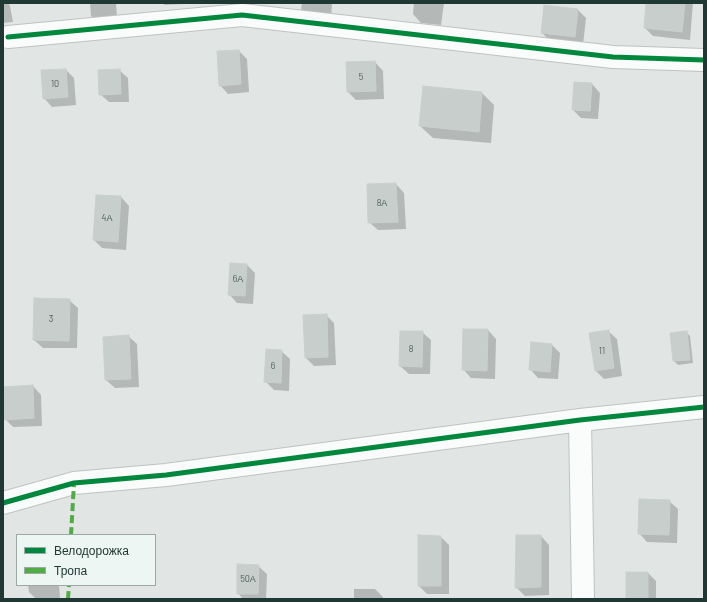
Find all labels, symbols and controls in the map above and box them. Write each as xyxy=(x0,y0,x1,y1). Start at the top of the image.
house number: 5 xyxy=(359,72,363,82)
house number: 10 xyxy=(51,79,59,89)
house number: 8А xyxy=(377,198,387,208)
house number: 4А xyxy=(102,213,112,223)
house number: 6А xyxy=(233,274,243,284)
house number: 3 xyxy=(49,314,53,324)
house number: 8 xyxy=(409,344,413,354)
house number: 11 xyxy=(599,346,605,356)
house number: 6 xyxy=(271,361,275,371)
legend xyxy=(16,534,156,586)
text: Велодорожка xyxy=(54,543,129,557)
text: Тропа xyxy=(54,563,87,577)
house number: 50А xyxy=(240,574,256,584)

